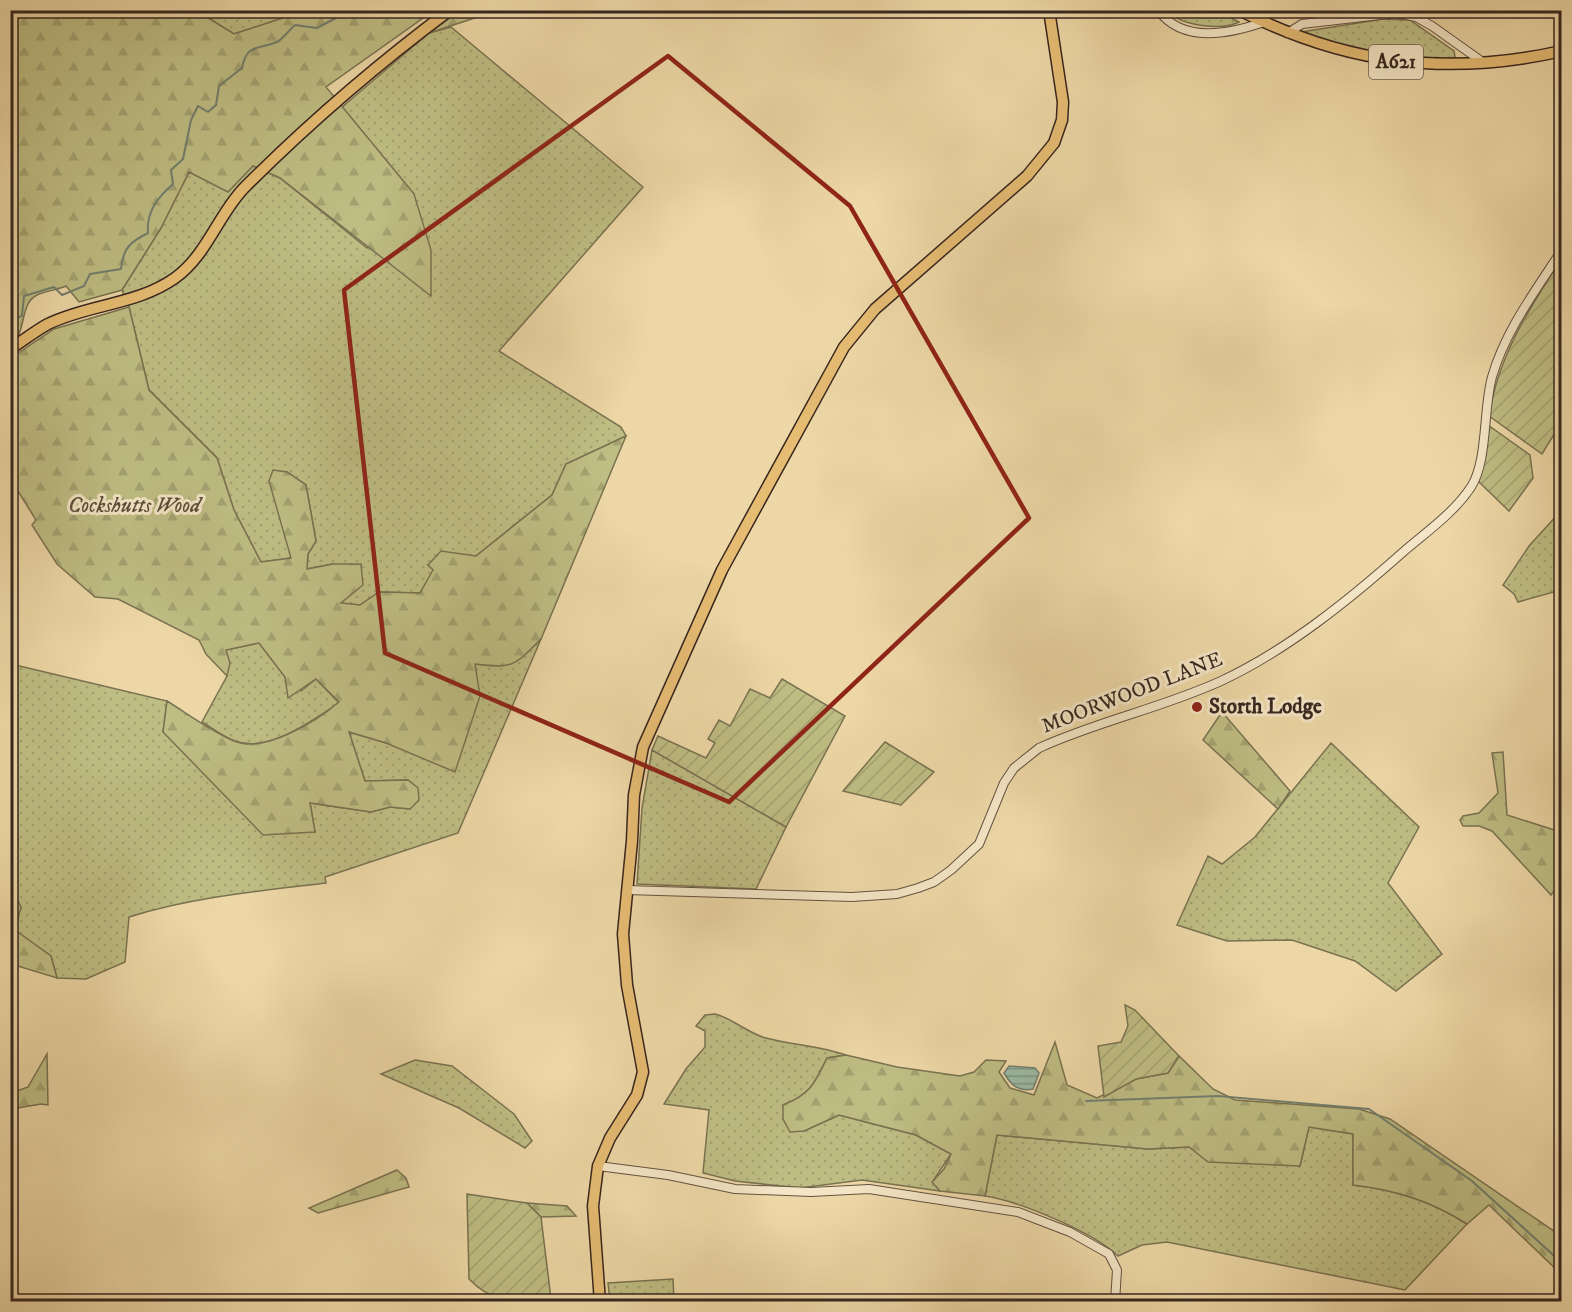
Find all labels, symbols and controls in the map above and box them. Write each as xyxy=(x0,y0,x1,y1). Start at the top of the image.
road number: A621 xyxy=(1369,45,1423,79)
park label: Cockshutts Wood xyxy=(68,493,203,519)
street label: MOORWOOD LANE xyxy=(1038,646,1226,739)
place label: Storth Lodge xyxy=(1209,694,1322,720)
marker: Storth Lodge xyxy=(1190,700,1204,714)

